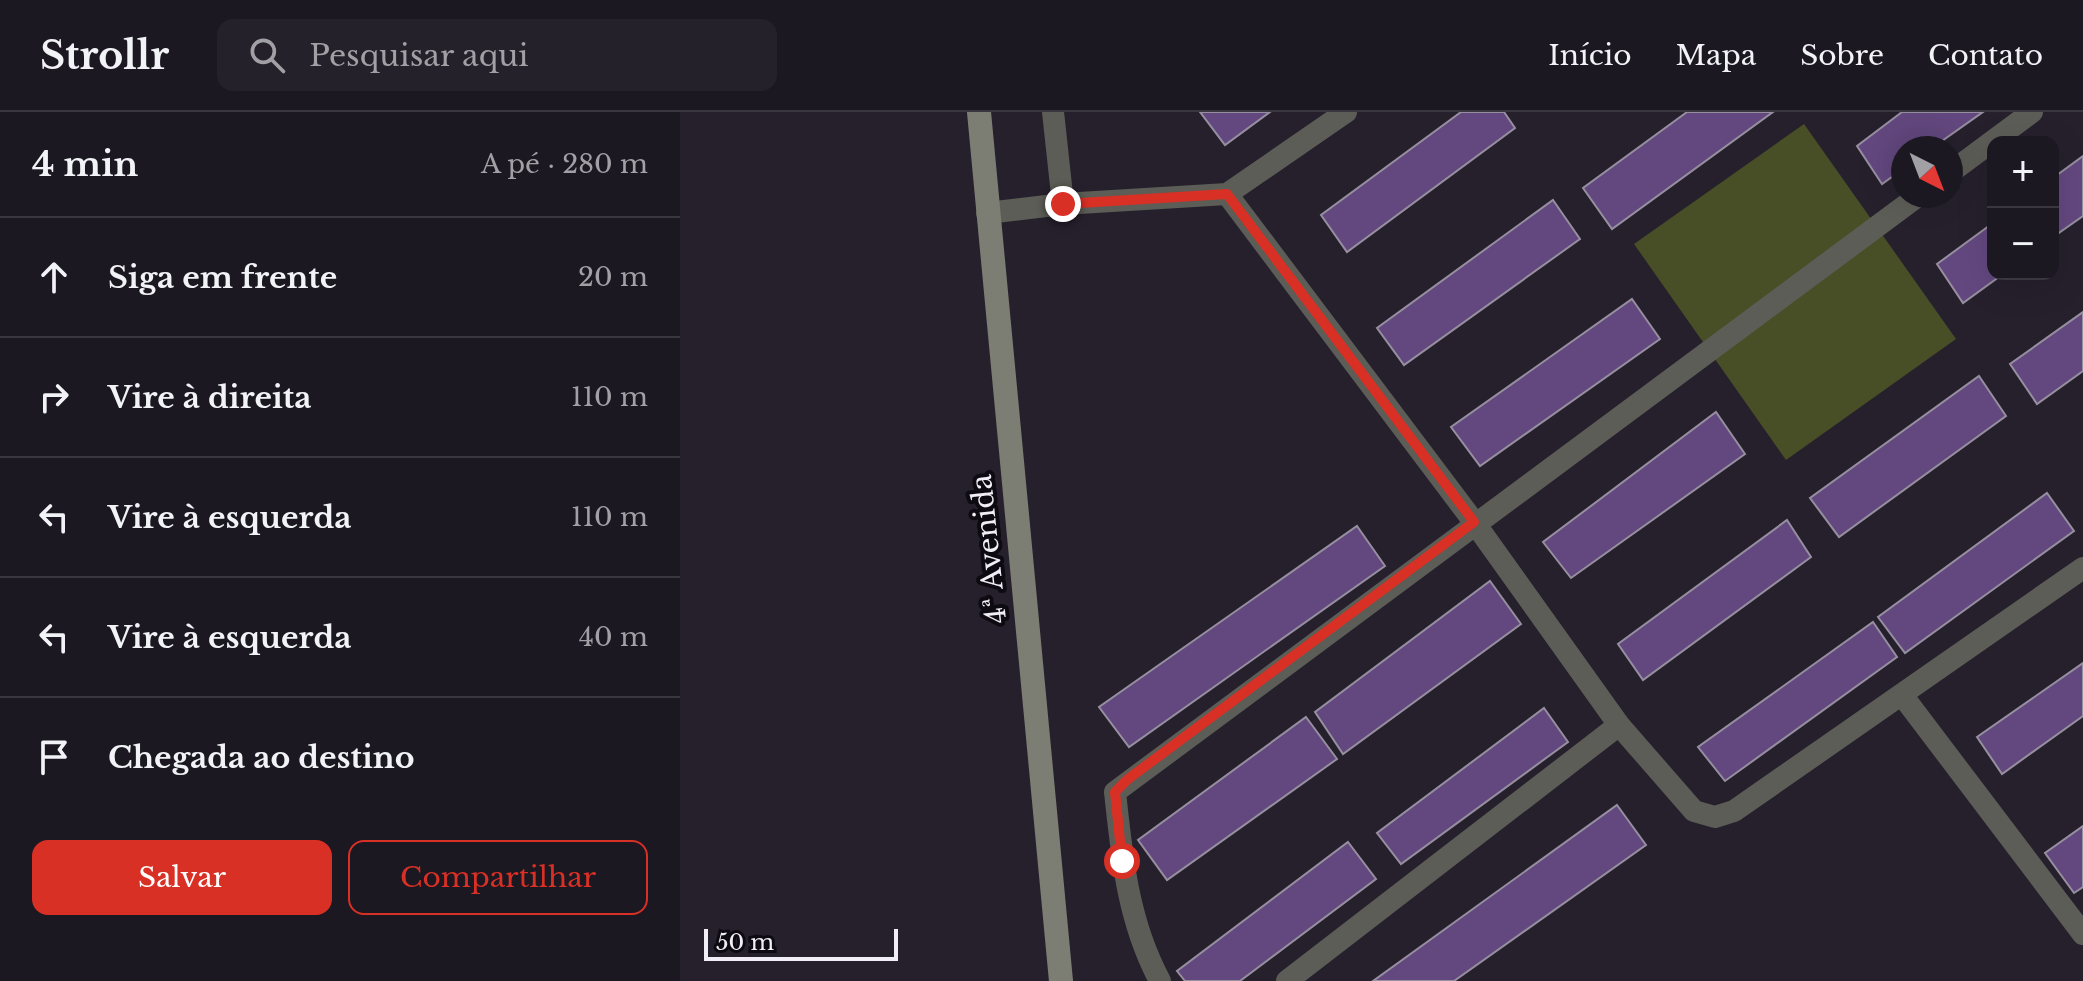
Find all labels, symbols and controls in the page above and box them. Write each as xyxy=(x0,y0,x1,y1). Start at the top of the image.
search box xyxy=(217,19,777,91)
text: Strollr xyxy=(40,32,169,79)
icon: search xyxy=(245,33,289,77)
text: Pesquisar aqui xyxy=(309,37,529,74)
text: Início xyxy=(1548,38,1632,73)
text: Mapa xyxy=(1676,38,1756,73)
text: Sobre xyxy=(1800,38,1884,73)
text: Contato xyxy=(1928,38,2043,73)
north arrow xyxy=(1891,136,1963,208)
map controls xyxy=(1987,136,2059,280)
button: + xyxy=(1987,136,2059,208)
text: 4 min xyxy=(32,143,138,185)
text: A pé · 280 m xyxy=(481,148,648,180)
route end xyxy=(1045,186,1081,222)
button: − xyxy=(1987,208,2059,280)
icon: ahead xyxy=(32,255,76,299)
text: Siga em frente xyxy=(108,259,337,296)
text: 20 m xyxy=(578,261,648,293)
icon: right xyxy=(32,375,76,419)
text: Vire à direita xyxy=(108,379,312,416)
text: 110 m xyxy=(571,381,648,413)
street label: 4ª Avenida xyxy=(964,472,1014,625)
icon: left xyxy=(32,495,76,539)
text: Vire à esquerda xyxy=(108,499,351,536)
text: 110 m xyxy=(571,501,648,533)
icon: left xyxy=(32,615,76,659)
text: Vire à esquerda xyxy=(108,619,351,656)
text: 40 m xyxy=(579,621,648,653)
icon: arrive xyxy=(32,735,76,779)
text: Chegada ao destino xyxy=(108,739,414,776)
button: Salvar xyxy=(32,840,332,915)
button: Compartilhar xyxy=(348,840,648,915)
route start xyxy=(1104,843,1140,879)
scale bar xyxy=(704,925,898,961)
text: 50 m xyxy=(716,929,774,956)

